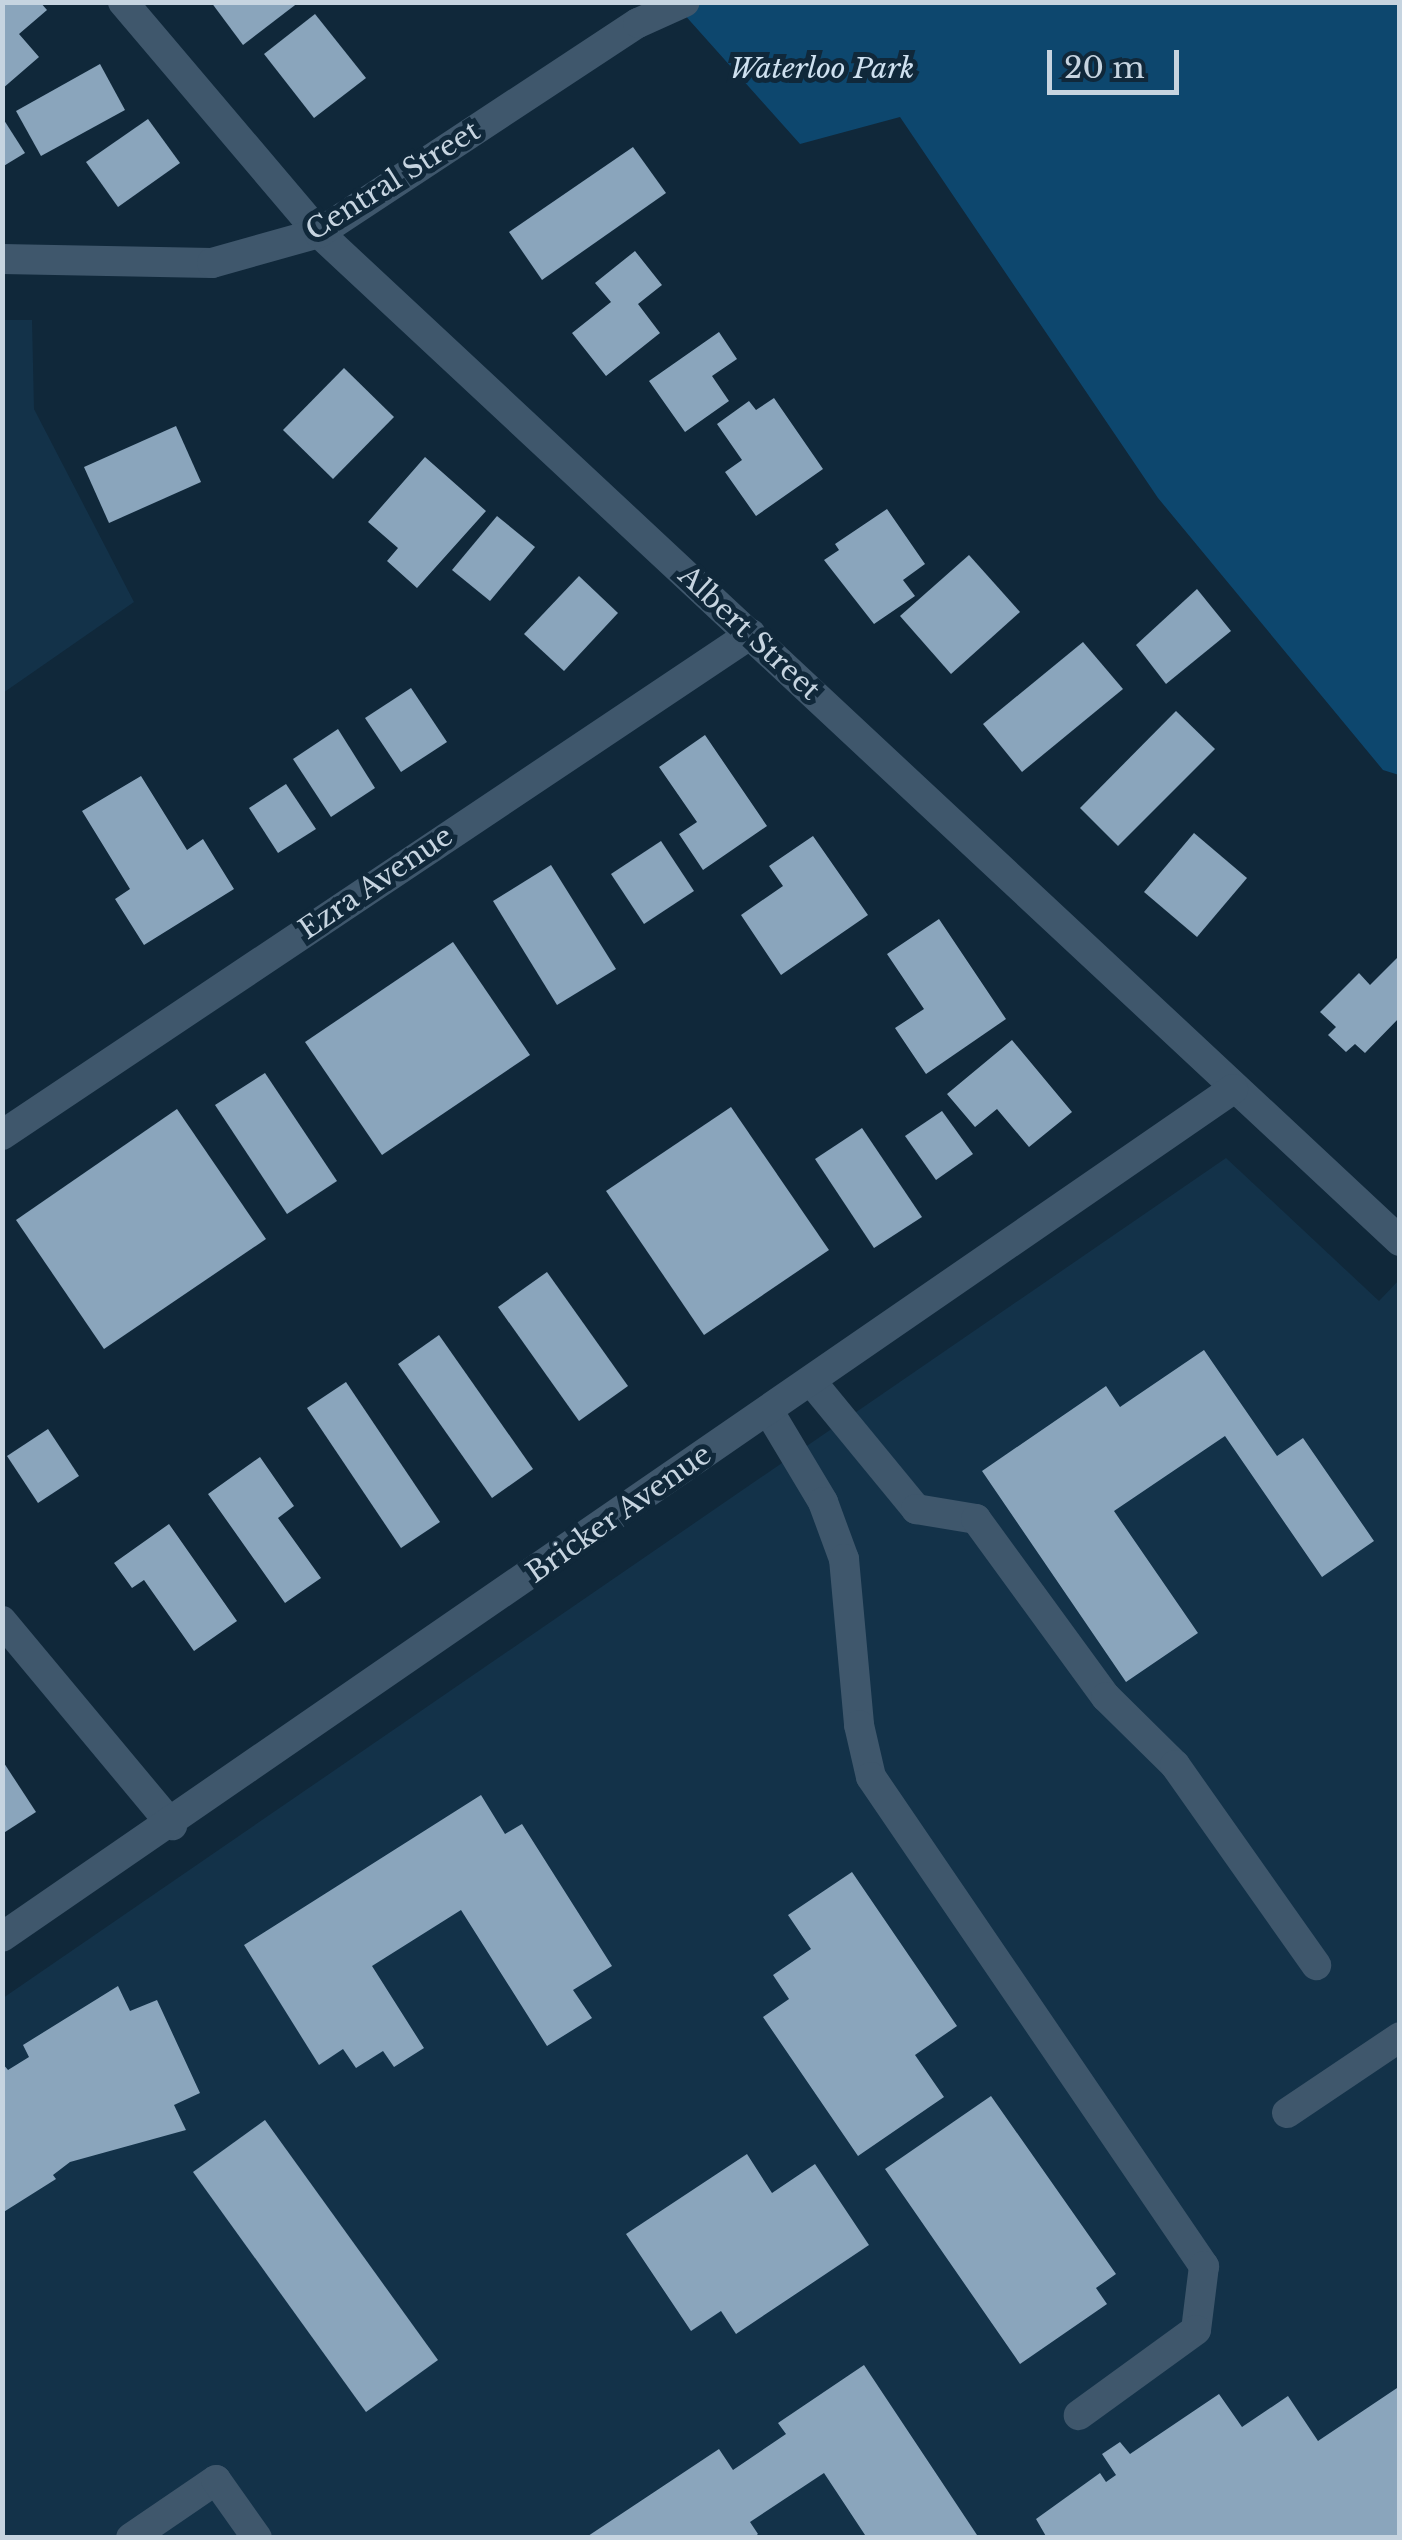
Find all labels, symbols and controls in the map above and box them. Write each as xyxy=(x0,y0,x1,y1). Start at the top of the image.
scale bar xyxy=(1052,30,1184,92)
text: 20 m xyxy=(1064,49,1145,86)
park label: Waterloo Park xyxy=(730,52,914,86)
street label: Central Street xyxy=(300,114,486,248)
street label: Albert Street xyxy=(671,559,827,707)
street label: Ezra Avenue xyxy=(292,819,460,947)
street label: Bricker Avenue xyxy=(519,1437,719,1591)

